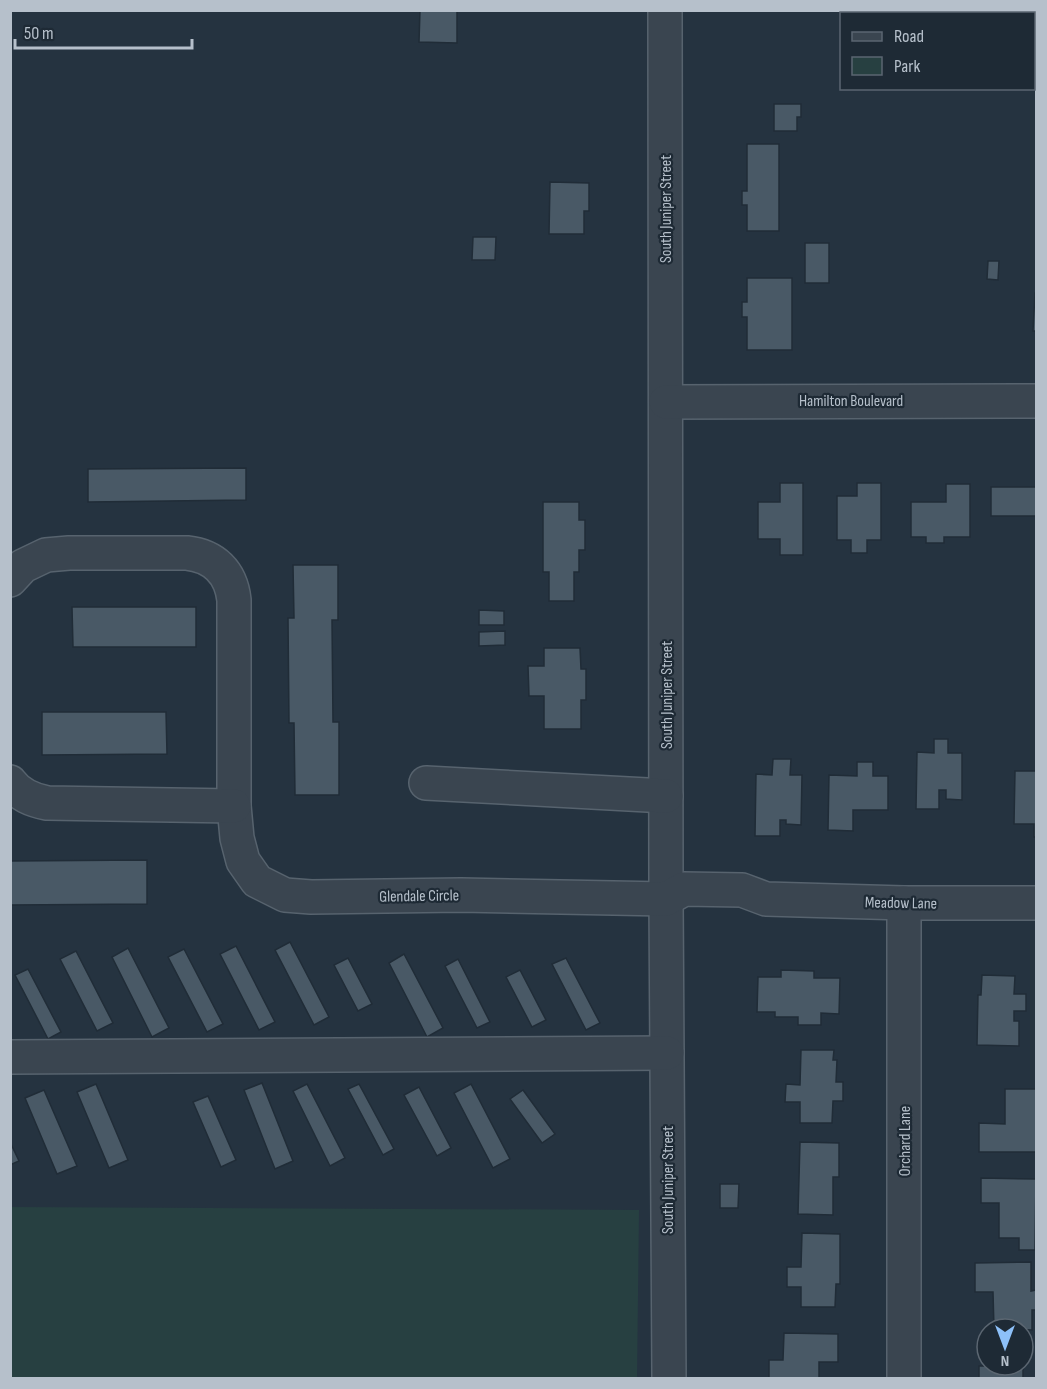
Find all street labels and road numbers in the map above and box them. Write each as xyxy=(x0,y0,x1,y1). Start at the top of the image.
street label: South Juniper Street xyxy=(657,155,676,263)
street label: Hamilton Boulevard xyxy=(799,392,903,411)
street label: South Juniper Street xyxy=(658,641,677,749)
street label: Glendale Circle xyxy=(379,886,459,907)
street label: Meadow Lane xyxy=(865,893,937,914)
street label: Orchard Lane xyxy=(896,1106,915,1176)
street label: South Juniper Street xyxy=(659,1126,678,1234)

